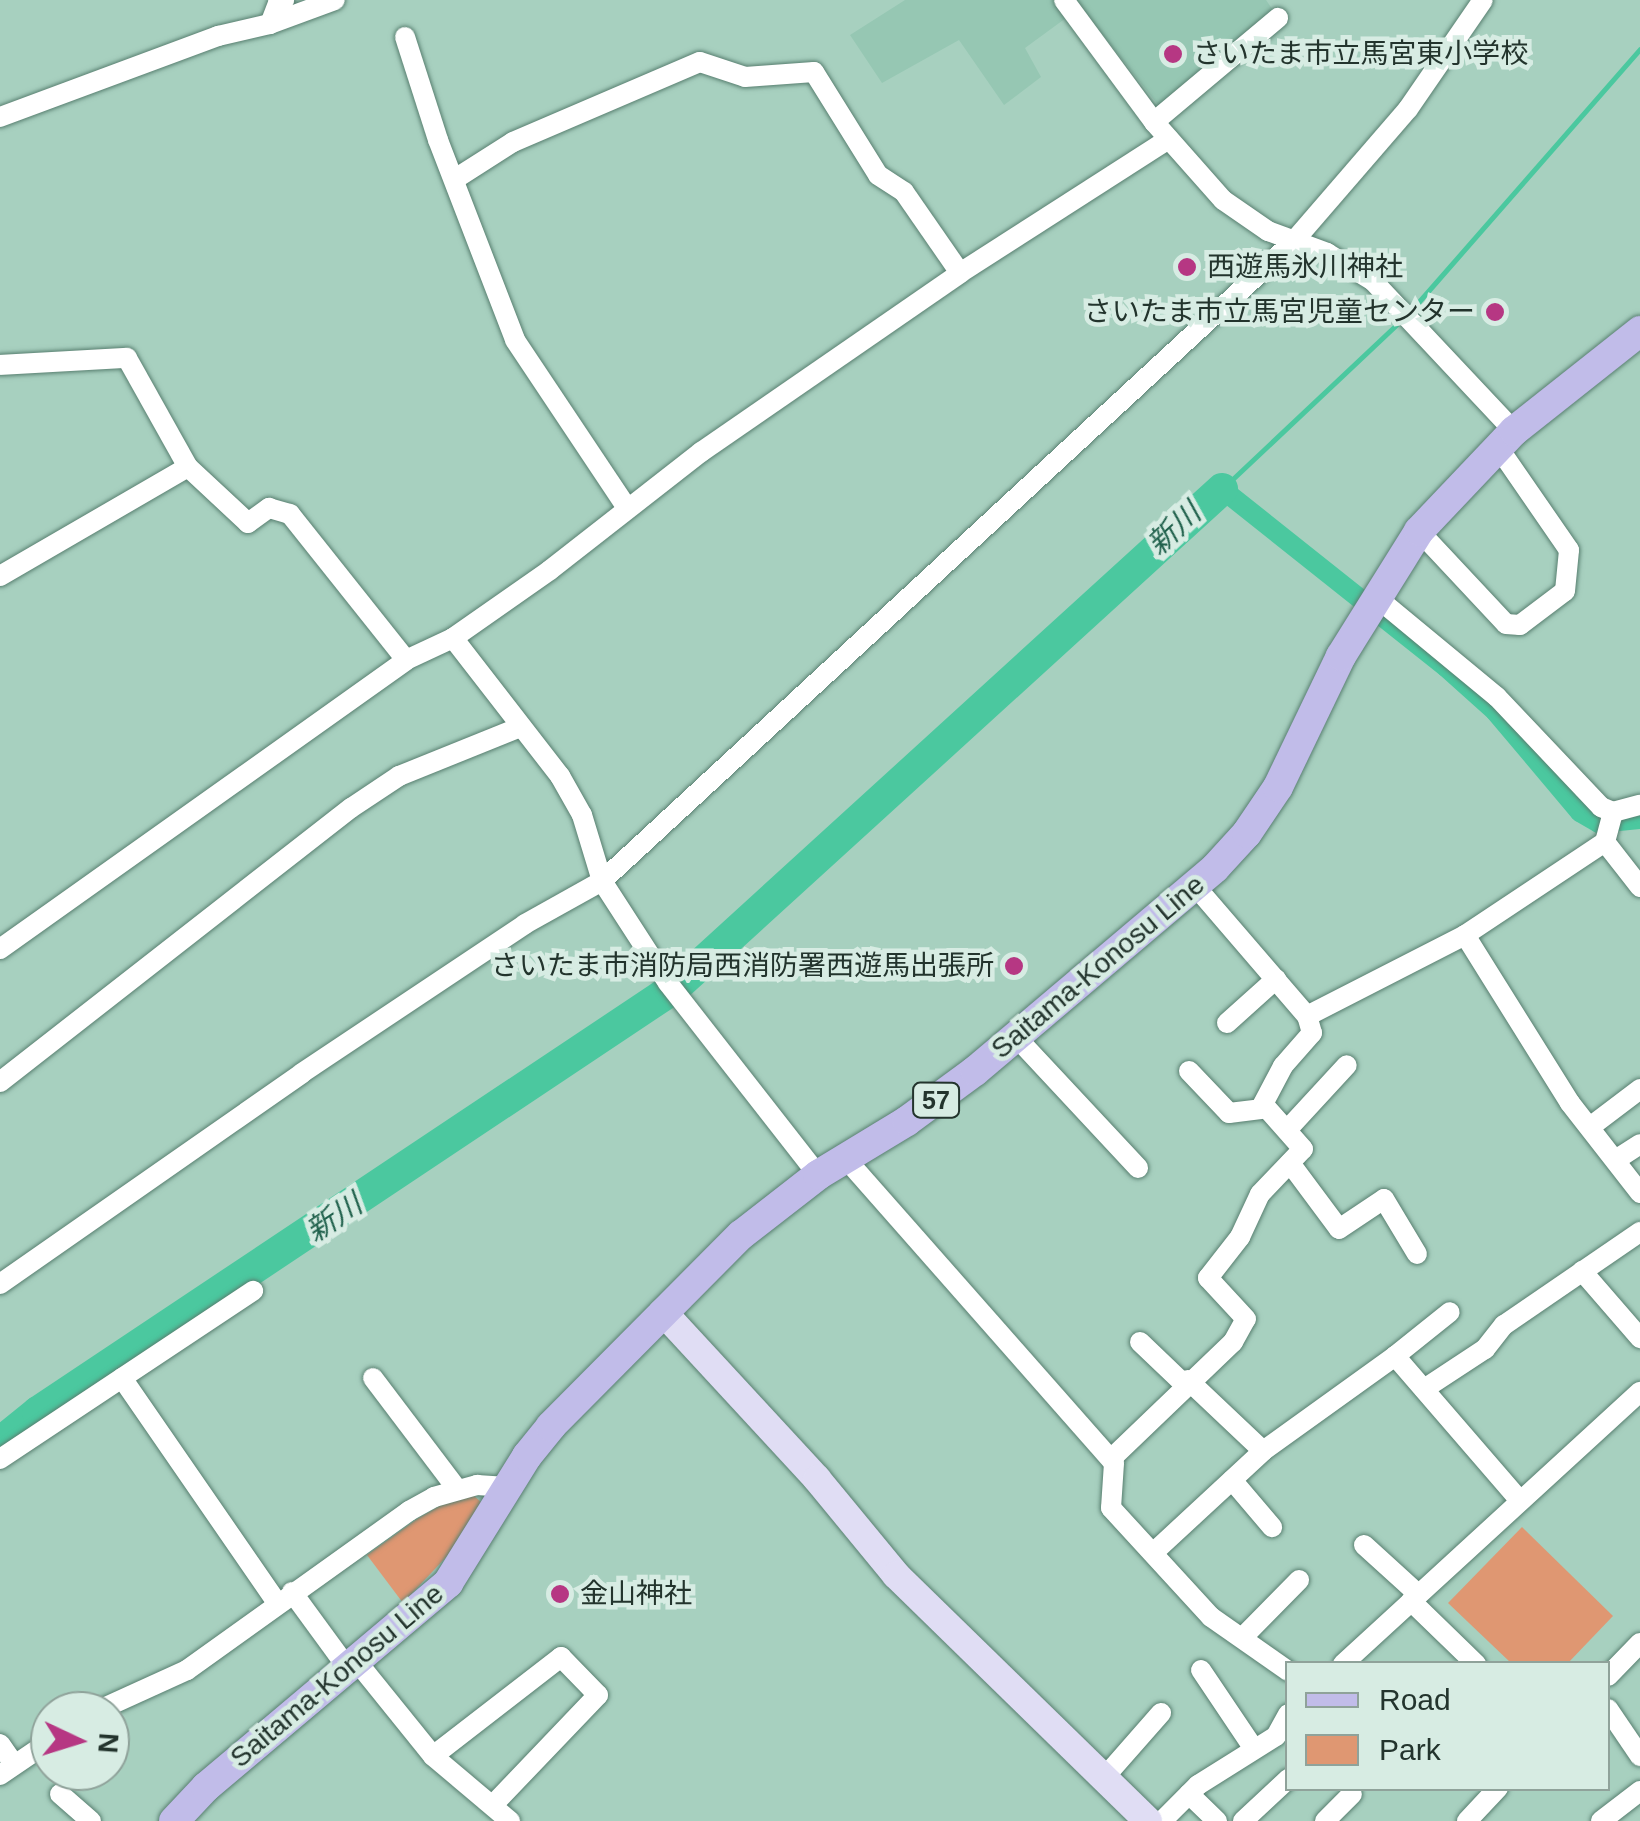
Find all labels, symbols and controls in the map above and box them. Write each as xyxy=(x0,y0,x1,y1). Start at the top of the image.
place label: さいたま市立馬宮東小学校 xyxy=(1193,37,1529,71)
marker: さいたま市立馬宮東小学校 xyxy=(1162,43,1184,65)
place label: 西遊馬氷川神社 xyxy=(1207,250,1403,284)
marker: 西遊馬氷川神社 xyxy=(1176,256,1198,278)
place label: さいたま市立馬宮児童センター xyxy=(1083,295,1475,329)
marker: さいたま市立馬宮児童センター xyxy=(1484,301,1506,323)
water label: 新川 xyxy=(1140,495,1208,563)
street label: Saitama-Konosu Line xyxy=(985,868,1211,1066)
place label: さいたま市消防局西消防署西遊馬出張所 xyxy=(490,949,994,983)
marker: さいたま市消防局西消防署西遊馬出張所 xyxy=(1003,955,1025,977)
road number: 57 xyxy=(911,1080,961,1120)
water label: 新川 xyxy=(299,1186,369,1250)
street label: Saitama-Konosu Line xyxy=(224,1577,450,1775)
place label: 金山神社 xyxy=(580,1577,692,1611)
marker: 金山神社 xyxy=(549,1583,571,1605)
legend xyxy=(1285,1661,1610,1791)
text: Road xyxy=(1379,1683,1451,1716)
north arrow xyxy=(30,1691,130,1791)
text: N xyxy=(92,1732,125,1754)
text: Park xyxy=(1379,1733,1441,1766)

